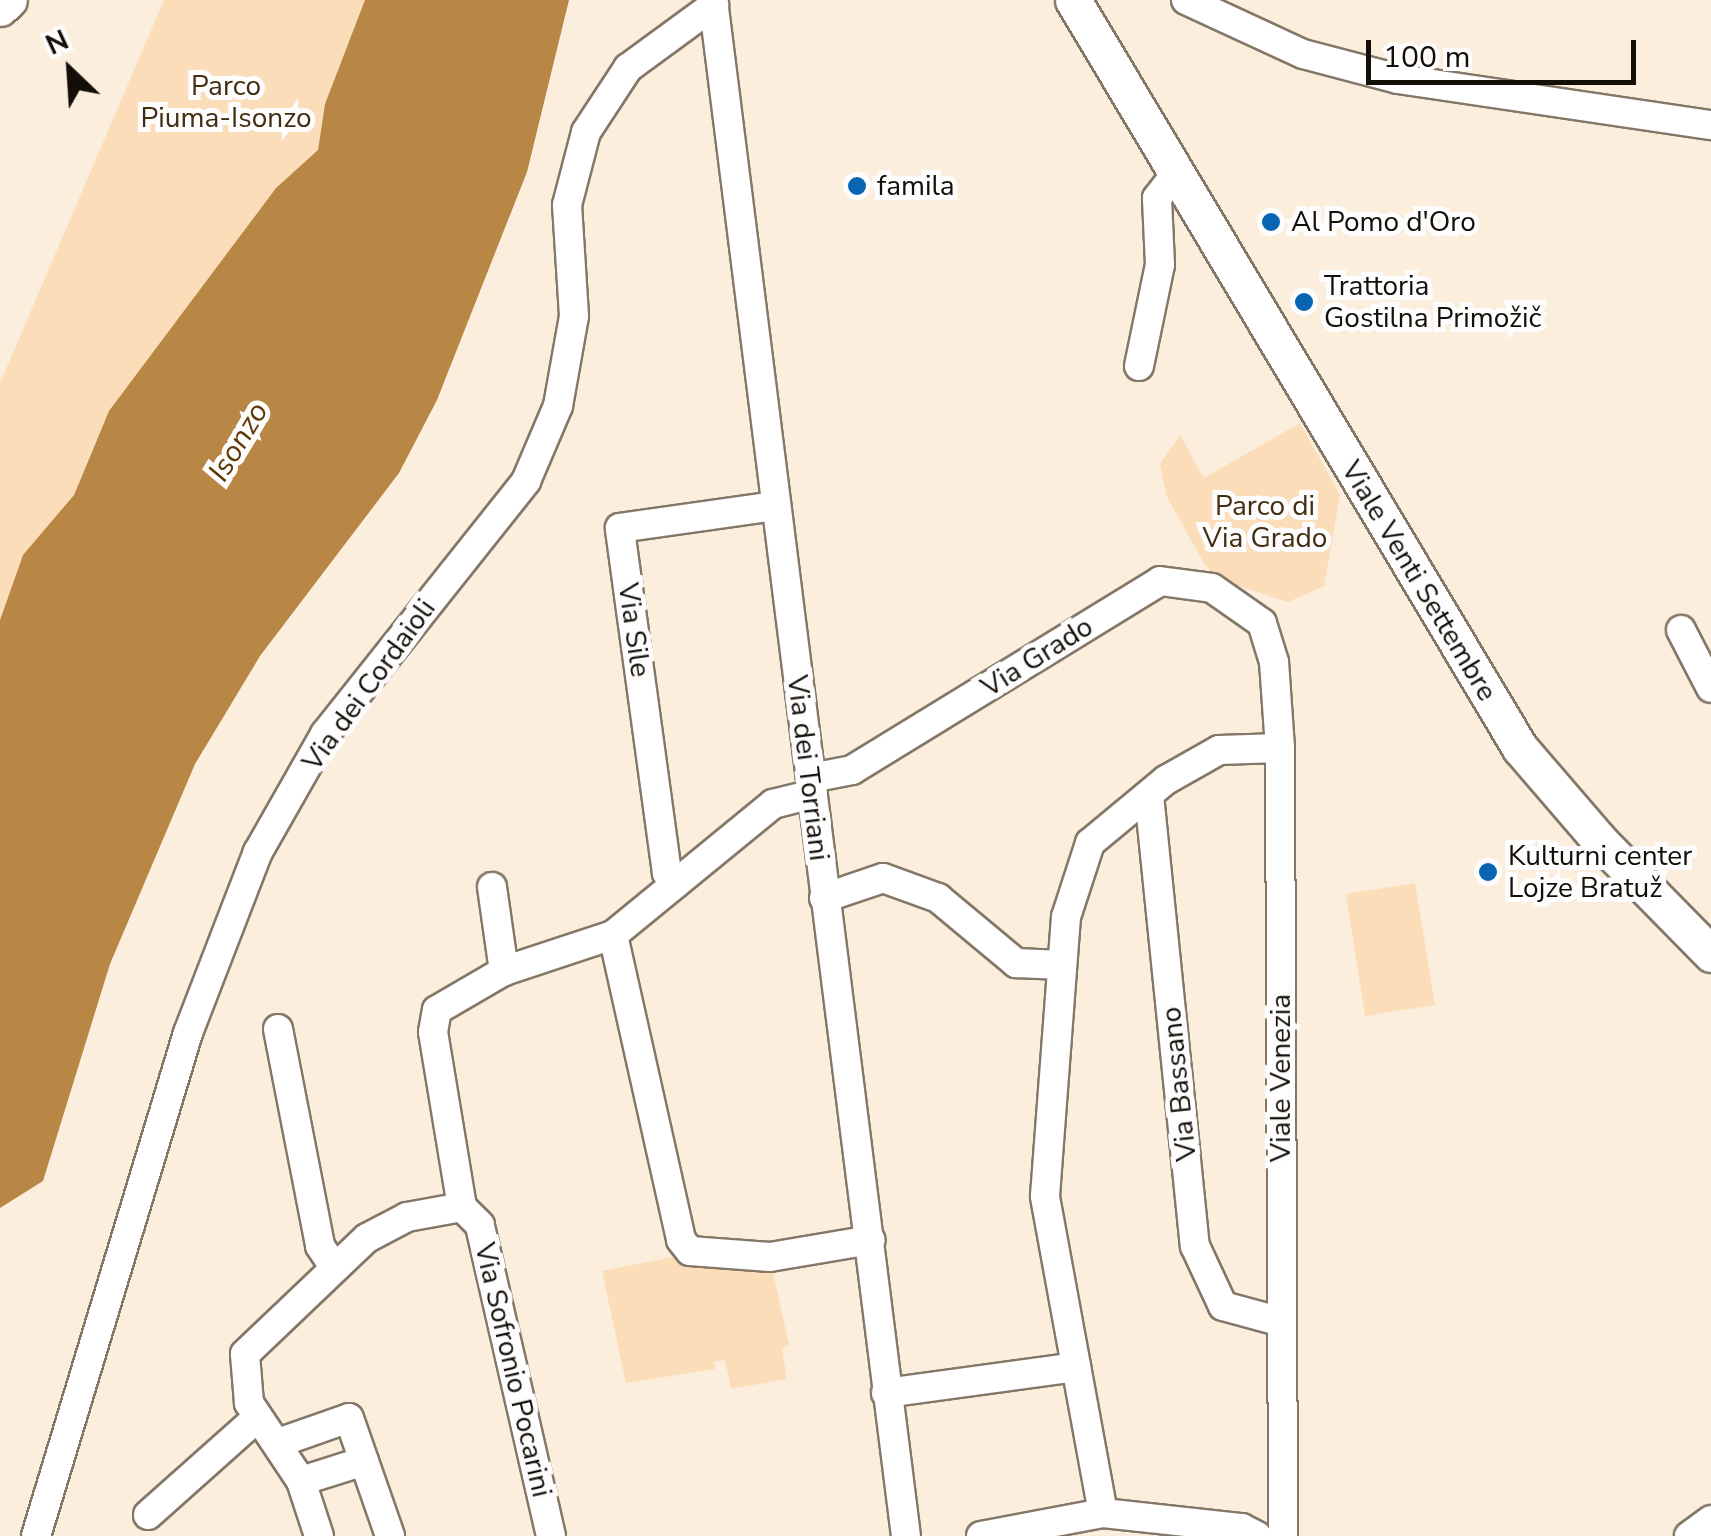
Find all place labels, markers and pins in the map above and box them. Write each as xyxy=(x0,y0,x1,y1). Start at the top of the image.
place label: famila xyxy=(877,169,955,203)
marker: famila xyxy=(846,175,868,197)
place label: Al Pomo d'Oro xyxy=(1291,205,1476,239)
marker: Al Pomo d'Oro xyxy=(1260,211,1282,233)
place label: Trattoria Gostilna Primožič xyxy=(1324,269,1541,335)
marker: Trattoria Gostilna Primožič xyxy=(1293,291,1315,313)
place label: Kulturni center Lojze Bratuž xyxy=(1508,839,1692,905)
marker: Kulturni center Lojze Bratuž xyxy=(1477,861,1499,883)

